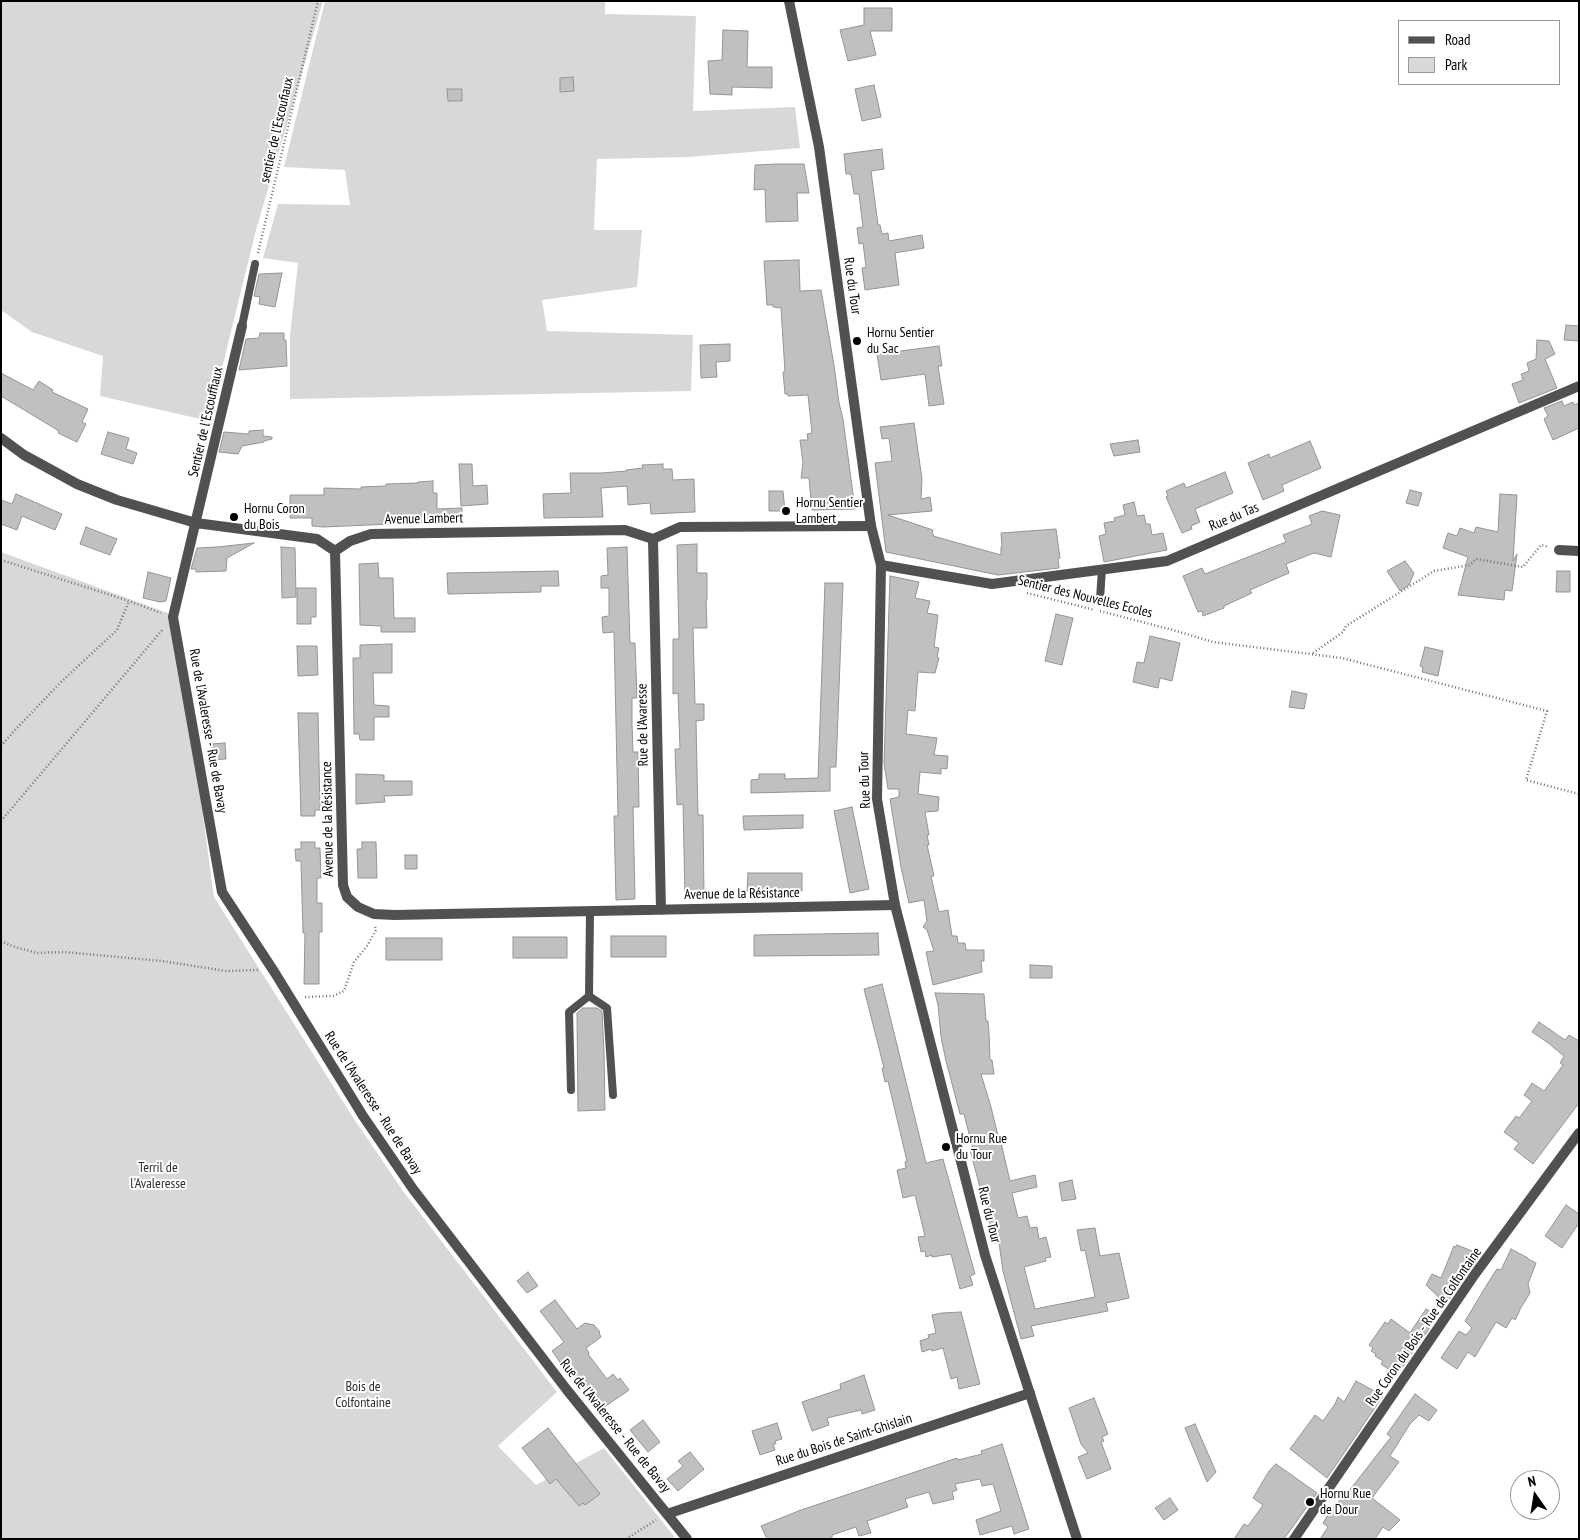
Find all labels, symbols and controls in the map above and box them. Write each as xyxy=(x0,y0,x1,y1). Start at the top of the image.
legend xyxy=(1398,20,1560,85)
text: Road xyxy=(1445,30,1471,49)
text: Park xyxy=(1445,55,1467,74)
street label: sentier de l'Escoufiaux xyxy=(257,76,297,184)
street label: Rue du Tour xyxy=(840,256,864,316)
place label: Hornu Sentier du Sac xyxy=(867,325,934,358)
marker: Hornu Sentier du Sac xyxy=(851,335,863,347)
street label: Sentier de l'Escouffiaux xyxy=(185,365,227,479)
place label: Hornu Sentier Lambert xyxy=(796,495,863,528)
street label: Rue du Tas xyxy=(1207,499,1261,535)
place label: Hornu Coron du Bois xyxy=(244,501,305,534)
marker: Hornu Sentier Lambert xyxy=(780,505,792,517)
street label: Avenue Lambert xyxy=(385,510,463,528)
marker: Hornu Coron du Bois xyxy=(228,511,240,523)
street label: Sentier des Nouvelles Ecoles xyxy=(1016,572,1154,622)
street label: Rue de l'Avaleresse - Rue de Bavay xyxy=(185,647,231,815)
street label: Rue de l'Avaresse xyxy=(634,683,652,767)
street label: Rue du Tour xyxy=(856,751,874,809)
street label: Avenue de la Résistance xyxy=(319,761,337,877)
street label: Avenue de la Résistance xyxy=(684,885,800,903)
street label: Rue de l'Avaleresse - Rue de Bavay xyxy=(321,1028,425,1178)
place label: Hornu Rue du Tour xyxy=(956,1131,1007,1164)
marker: Hornu Rue du Tour xyxy=(940,1141,952,1153)
park label: Terril de l'Avaleresse xyxy=(130,1160,186,1192)
street label: Rue du Tour xyxy=(974,1185,1004,1245)
street label: Rue Coron du Bois - Rue de Colfontaine xyxy=(1363,1244,1485,1410)
street label: Rue de l'Avaleresse - Rue de Bavay xyxy=(556,1356,674,1496)
park label: Bois de Colfontaine xyxy=(335,1379,391,1411)
street label: Rue du Bois de Saint-Ghislain xyxy=(774,1410,914,1470)
north arrow xyxy=(1510,1470,1560,1520)
text: N xyxy=(1526,1472,1538,1491)
place label: Hornu Rue de Dour xyxy=(1320,1486,1371,1518)
marker: Hornu Rue de Dour xyxy=(1304,1496,1316,1508)

